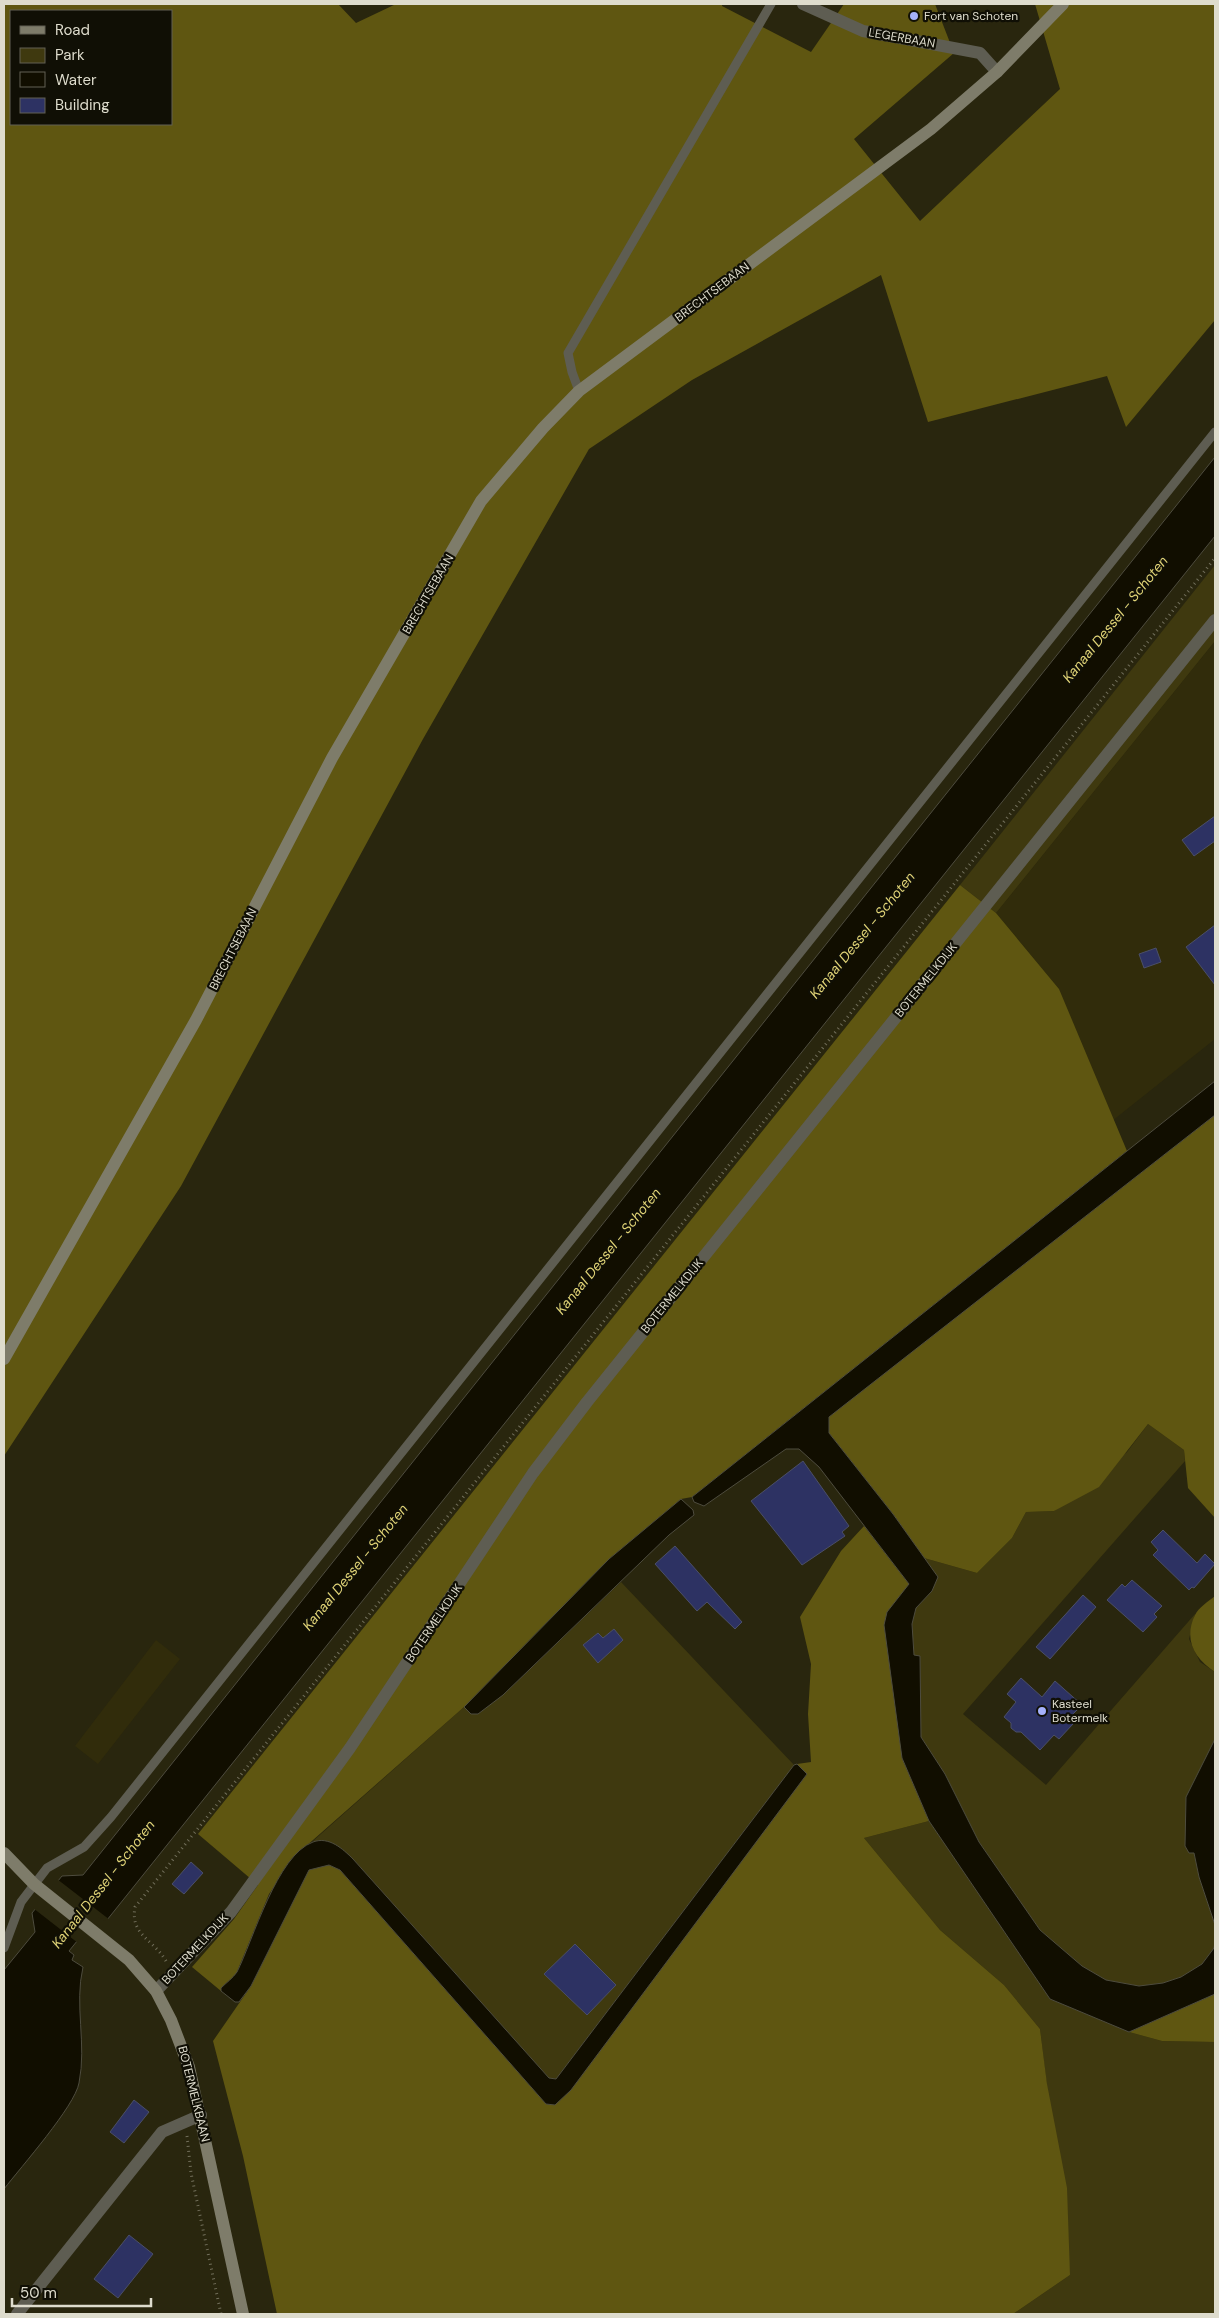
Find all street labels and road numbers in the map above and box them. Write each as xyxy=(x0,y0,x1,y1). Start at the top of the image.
street label: LEGERBAAN xyxy=(867,24,937,52)
street label: BRECHTSEBAAN xyxy=(671,259,753,325)
street label: BRECHTSEBAAN xyxy=(399,551,457,637)
street label: BRECHTSEBAAN xyxy=(206,905,260,993)
street label: BOTERMELKDIJK xyxy=(891,940,961,1020)
street label: BOTERMELKDIJK xyxy=(637,1256,707,1336)
street label: BOTERMELKDIJK xyxy=(402,1581,466,1665)
street label: BOTERMELKDIJK xyxy=(158,1910,232,1988)
street label: BOTERMELKBAAN xyxy=(174,2044,214,2144)

